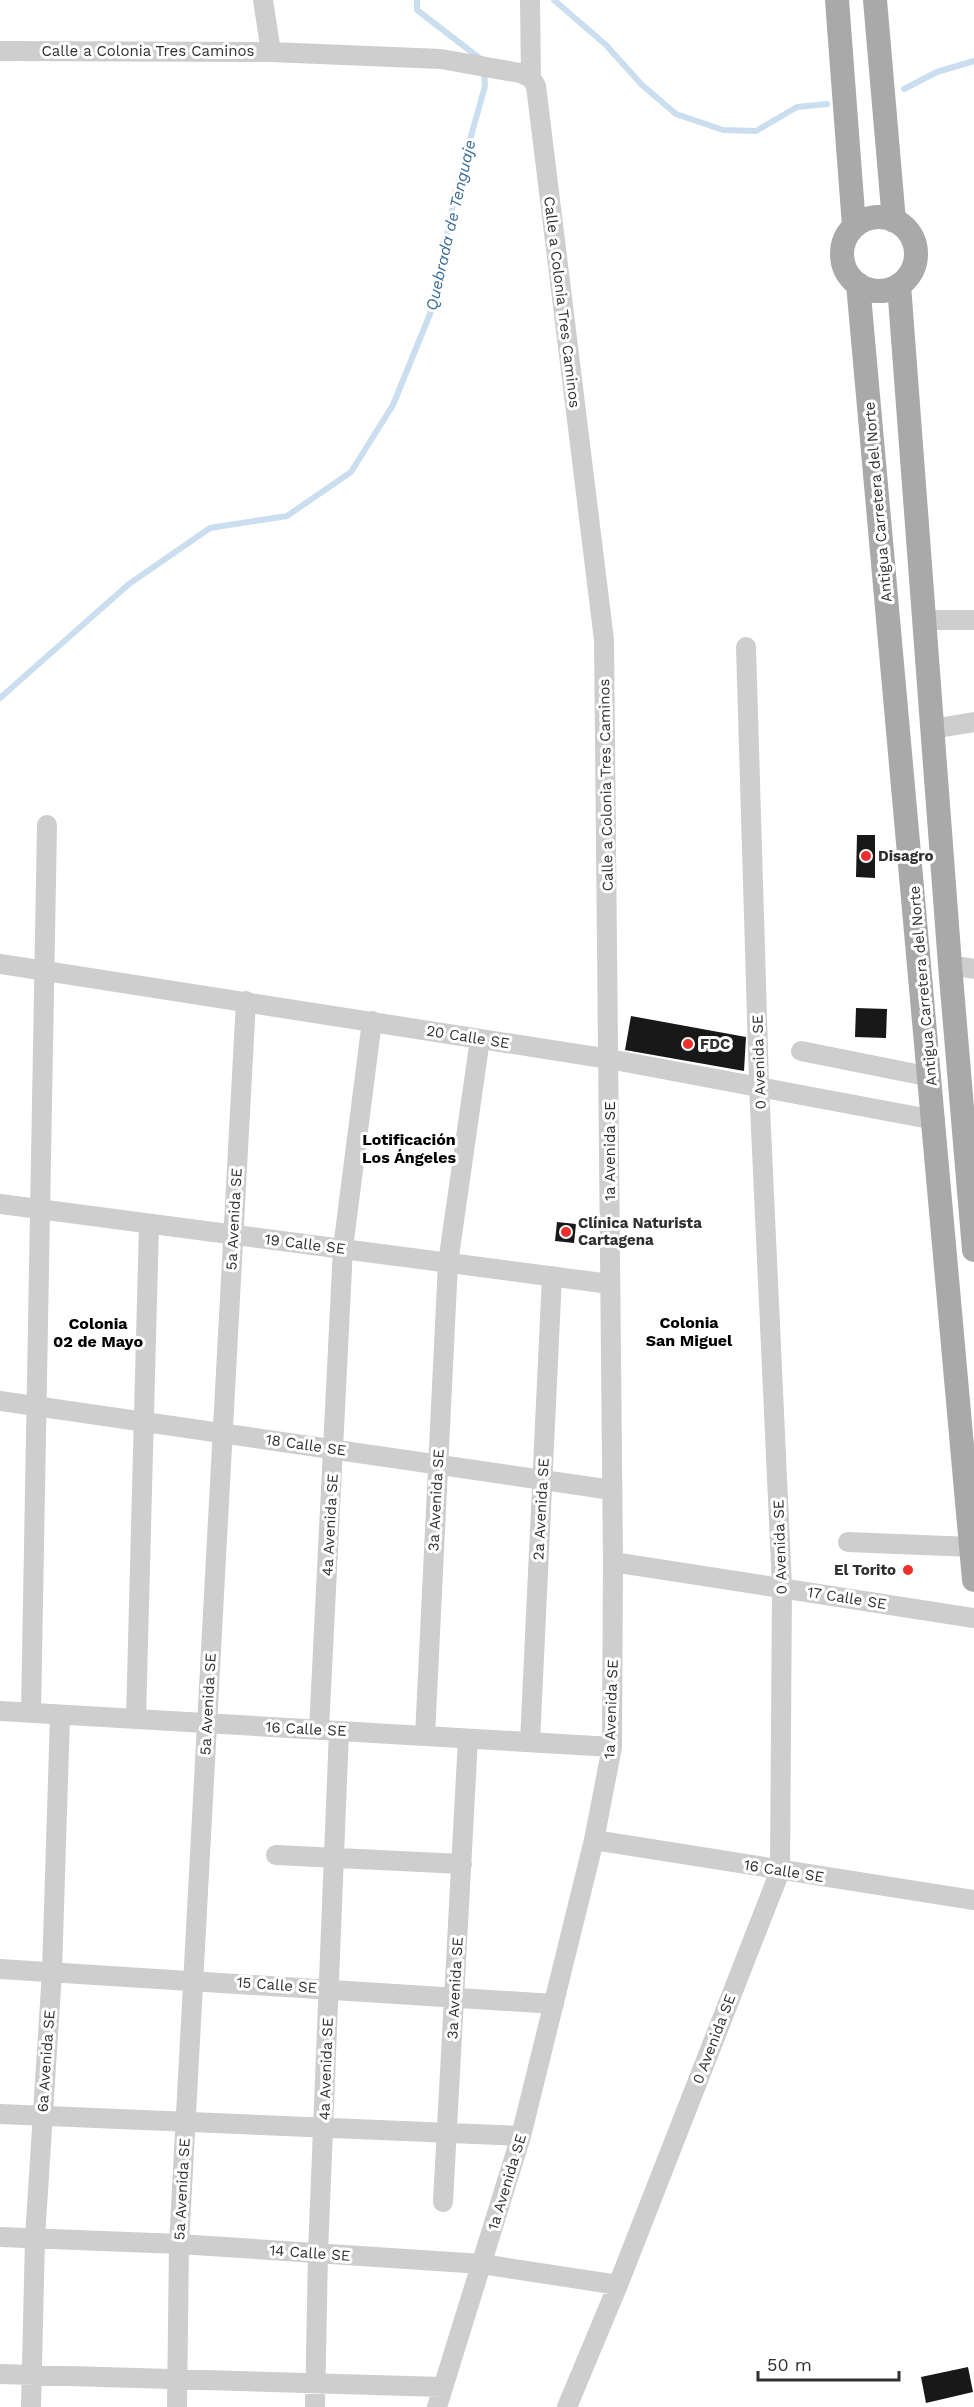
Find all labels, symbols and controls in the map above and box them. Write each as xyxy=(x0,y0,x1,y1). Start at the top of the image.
street label: Calle a Colonia Tres Caminos xyxy=(42,42,255,60)
water label: Quebrada de Tenguaje xyxy=(422,138,479,312)
street label: Calle a Colonia Tres Caminos xyxy=(540,195,584,409)
street label: Antigua Carretera del Norte xyxy=(860,401,896,603)
street label: Calle a Colonia Tres Caminos xyxy=(595,678,617,892)
place label: Disagro xyxy=(878,847,934,865)
marker: Disagro xyxy=(859,849,873,863)
street label: Antigua Carretera del Norte xyxy=(905,885,941,1087)
street label: 0 Avenida SE xyxy=(748,1014,770,1110)
street label: 20 Calle SE xyxy=(425,1022,511,1052)
place label: FDC xyxy=(700,1035,730,1053)
marker: FDC xyxy=(681,1037,695,1051)
street label: 1a Avenida SE xyxy=(601,1101,619,1201)
district label: Lotificación Los Ángeles xyxy=(362,1130,456,1167)
street label: 5a Avenida SE xyxy=(222,1167,246,1271)
place label: Clínica Naturista Cartagena xyxy=(578,1214,702,1249)
marker: Clínica Naturista Cartagena xyxy=(559,1225,573,1239)
street label: 19 Calle SE xyxy=(264,1230,346,1258)
district label: Colonia San Miguel xyxy=(646,1313,733,1350)
district label: Colonia 02 de Mayo xyxy=(53,1314,143,1351)
street label: 18 Calle SE xyxy=(265,1430,347,1460)
street label: 3a Avenida SE xyxy=(424,1448,448,1552)
street label: 2a Avenida SE xyxy=(529,1457,553,1561)
street label: 4a Avenida SE xyxy=(318,1473,342,1577)
street label: 0 Avenida SE xyxy=(769,1499,791,1595)
place label: El Torito xyxy=(834,1561,896,1579)
marker: El Torito xyxy=(901,1563,915,1577)
street label: 17 Calle SE xyxy=(806,1583,888,1613)
street label: 5a Avenida SE xyxy=(196,1652,220,1756)
street label: 1a Avenida SE xyxy=(600,1659,622,1759)
street label: 16 Calle SE xyxy=(265,1718,347,1740)
street label: 16 Calle SE xyxy=(743,1856,825,1886)
street label: 3a Avenida SE xyxy=(443,1936,467,2040)
street label: 15 Calle SE xyxy=(236,1973,318,1997)
street label: 0 Avenida SE xyxy=(689,1992,739,2086)
street label: 6a Avenida SE xyxy=(33,2009,59,2113)
street label: 4a Avenida SE xyxy=(315,2017,337,2121)
street label: 1a Avenida SE xyxy=(484,2132,530,2232)
street label: 5a Avenida SE xyxy=(170,2137,194,2241)
street label: 14 Calle SE xyxy=(269,2241,351,2265)
scale bar xyxy=(758,2344,899,2382)
text: 50 m xyxy=(767,2354,812,2375)

